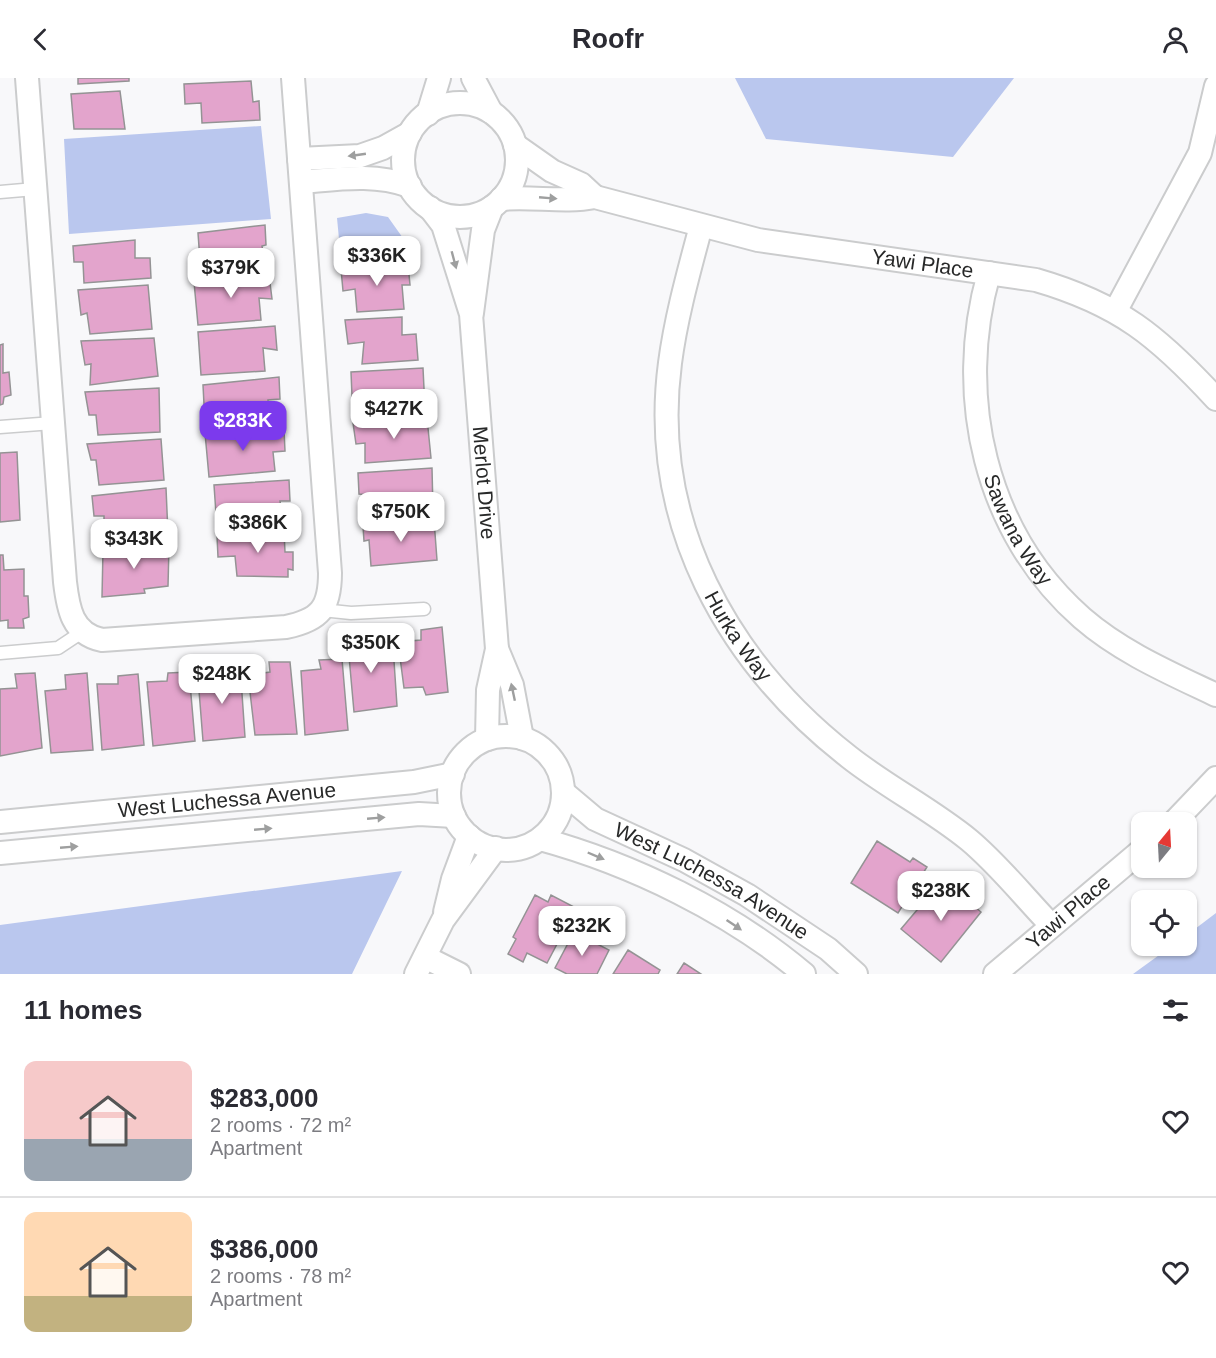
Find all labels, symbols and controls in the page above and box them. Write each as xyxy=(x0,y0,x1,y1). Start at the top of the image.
icon: back xyxy=(24,23,57,56)
icon: person xyxy=(1159,23,1192,56)
text: Roofr xyxy=(572,24,644,54)
one-way arrow xyxy=(347,151,366,160)
one-way arrow xyxy=(539,193,558,203)
pin: $336K xyxy=(335,236,419,287)
text: $336K xyxy=(348,244,406,266)
street label: Yawi Place xyxy=(870,245,975,282)
pin: $379K xyxy=(189,248,273,299)
one-way arrow xyxy=(449,250,459,269)
text: $379K xyxy=(202,256,260,278)
pin: $427K xyxy=(352,389,436,440)
text: $427K xyxy=(365,397,423,419)
pin: $283K xyxy=(201,401,285,452)
text: $283K xyxy=(214,409,272,431)
street label: Merlot Drive xyxy=(469,425,500,540)
street label: Sawana Way xyxy=(980,471,1057,590)
pin: $750K xyxy=(359,492,443,543)
text: $750K xyxy=(372,500,430,522)
pin: $386K xyxy=(216,503,300,554)
text: $386K xyxy=(229,511,287,533)
pin: $343K xyxy=(92,519,176,570)
text: $343K xyxy=(105,527,163,549)
street label: Hurka Way xyxy=(700,587,777,686)
pin: $350K xyxy=(329,623,413,674)
text: $350K xyxy=(342,631,400,653)
pin: $248K xyxy=(180,654,264,705)
text: $248K xyxy=(193,662,251,684)
one-way arrow xyxy=(508,683,518,702)
street label: West Luchessa Avenue xyxy=(117,778,337,822)
north arrow xyxy=(1131,812,1197,878)
map controls xyxy=(1131,812,1197,956)
one-way arrow xyxy=(367,813,386,823)
street label: West Luchessa Avenue xyxy=(611,818,813,944)
one-way arrow xyxy=(254,824,273,834)
one-way arrow xyxy=(60,842,79,852)
one-way arrow xyxy=(587,852,604,861)
street label: Yawi Place xyxy=(1022,870,1115,954)
pin: $238K xyxy=(899,871,983,922)
text: $238K xyxy=(912,879,970,901)
button: locate xyxy=(1131,890,1197,956)
pin: $232K xyxy=(540,906,624,957)
text: $232K xyxy=(553,914,611,936)
one-way arrow xyxy=(726,919,742,930)
icon: filters xyxy=(1159,994,1192,1027)
text: 11 homes xyxy=(24,995,143,1025)
text: $283,000 xyxy=(210,1083,318,1113)
icon: home xyxy=(72,1085,144,1157)
icon: heart xyxy=(1159,1105,1192,1138)
text: 2 rooms · 72 m² xyxy=(210,1114,351,1136)
text: Apartment xyxy=(210,1137,302,1159)
text: $386,000 xyxy=(210,1234,318,1264)
icon: home xyxy=(72,1236,144,1308)
icon: heart xyxy=(1159,1256,1192,1289)
text: 2 rooms · 78 m² xyxy=(210,1265,351,1287)
text: Apartment xyxy=(210,1288,302,1310)

